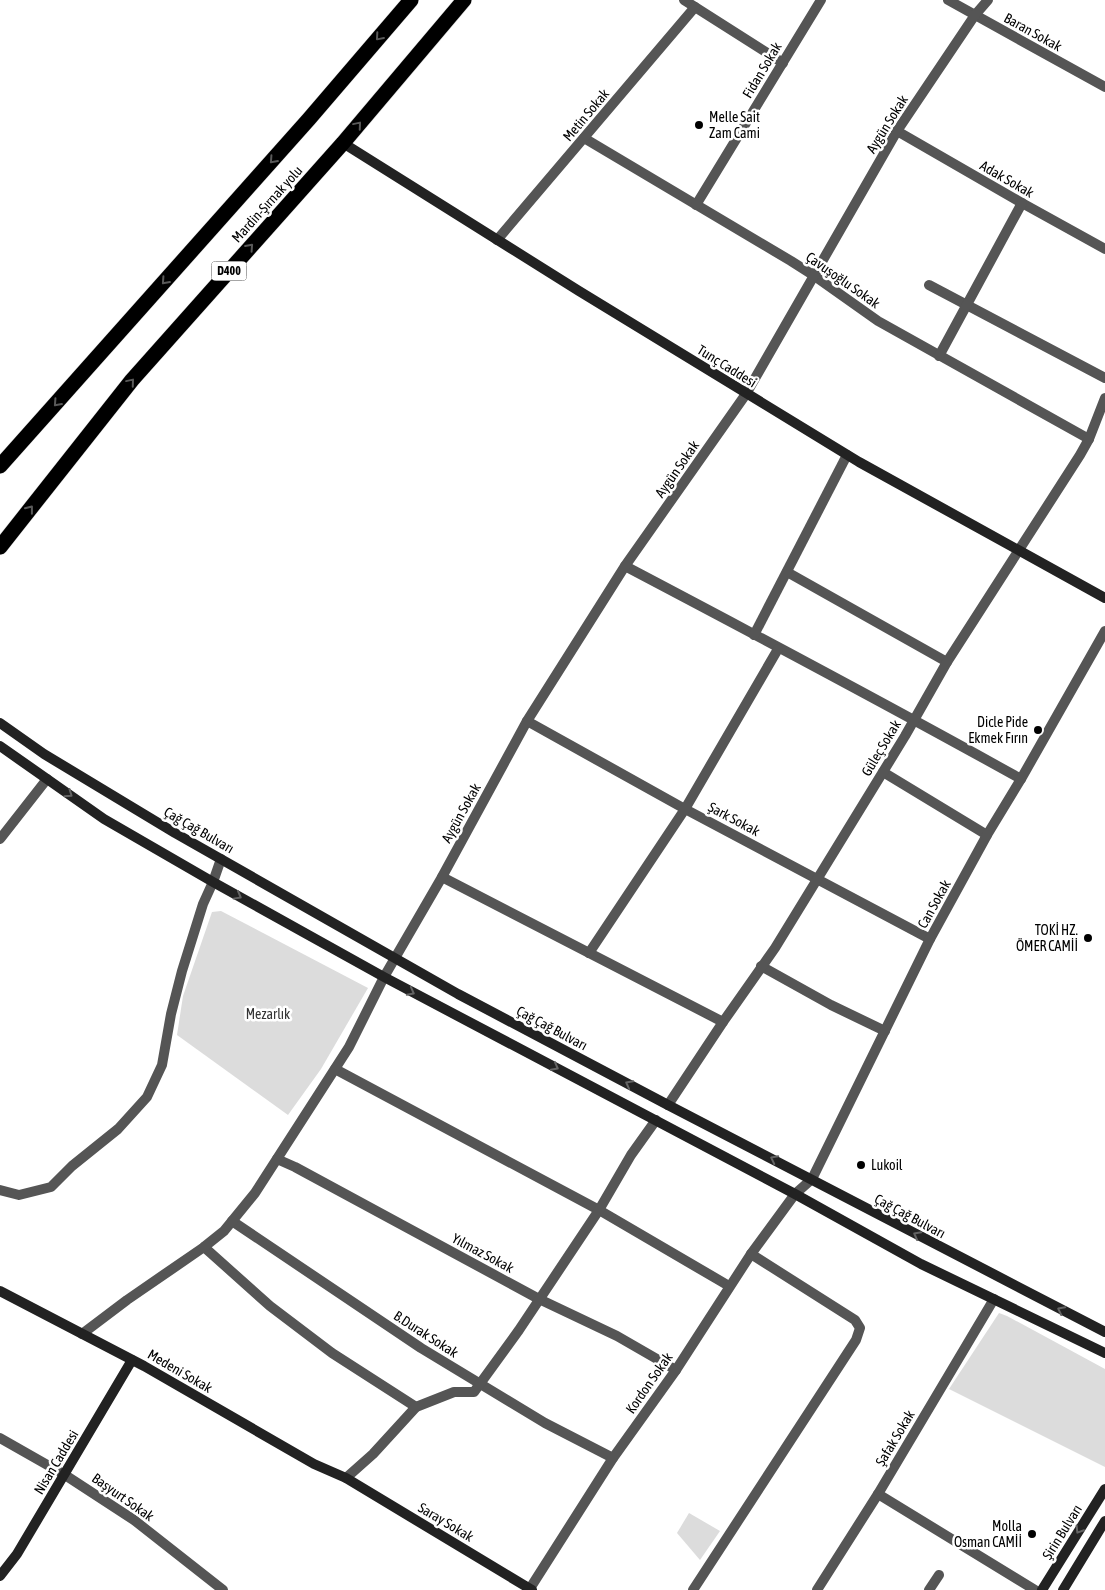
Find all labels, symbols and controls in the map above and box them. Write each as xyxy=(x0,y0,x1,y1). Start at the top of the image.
street label: Baran Sokak xyxy=(1001,10,1065,54)
one-way arrow xyxy=(377,31,385,40)
street label: Fidan Sokak xyxy=(739,39,785,101)
street label: Metin Sokak xyxy=(560,86,612,144)
street label: Aygün Sokak xyxy=(863,92,911,156)
place label: Melle Sait Zam Cami xyxy=(709,109,760,141)
marker: Melle Sait Zam Cami xyxy=(693,119,705,131)
one-way arrow xyxy=(352,122,361,131)
one-way arrow xyxy=(270,154,279,163)
street label: Adak Sokak xyxy=(977,157,1037,201)
street label: Mardin-Şırnak yolu xyxy=(228,162,306,246)
one-way arrow xyxy=(245,243,254,252)
street label: Çavuşoğlu Sokak xyxy=(803,249,883,311)
road number: D400 xyxy=(212,262,246,280)
one-way arrow xyxy=(162,276,171,285)
street label: Tunç Caddesi xyxy=(694,342,760,390)
one-way arrow xyxy=(126,378,135,387)
one-way arrow xyxy=(53,397,62,406)
street label: Aygün Sokak xyxy=(652,438,702,500)
one-way arrow xyxy=(25,506,33,515)
place label: Dicle Pide Ekmek Fırın xyxy=(968,714,1028,746)
street label: Güleç Sokak xyxy=(858,717,904,779)
marker: Dicle Pide Ekmek Fırın xyxy=(1032,724,1044,736)
street label: Aygün Sokak xyxy=(438,781,484,845)
one-way arrow xyxy=(63,788,73,797)
street label: Şark Sokak xyxy=(706,799,762,839)
street label: Çağ Çağ Bulvarı xyxy=(161,804,237,856)
street label: Can Sokak xyxy=(914,877,954,931)
one-way arrow xyxy=(232,890,241,900)
place label: TOKİ HZ. ÖMER CAMİİ xyxy=(1016,922,1078,954)
marker: TOKİ HZ. ÖMER CAMİİ xyxy=(1082,932,1094,944)
one-way arrow xyxy=(405,985,414,995)
street label: Çağ Çağ Bulvarı xyxy=(514,1003,590,1053)
park label: Mezarlık xyxy=(246,1006,290,1022)
one-way arrow xyxy=(549,1061,558,1071)
one-way arrow xyxy=(626,1080,635,1090)
one-way arrow xyxy=(770,1155,779,1165)
place label: Lukoil xyxy=(871,1157,903,1173)
marker: Lukoil xyxy=(855,1159,867,1171)
street label: Çağ Çağ Bulvarı xyxy=(872,1191,948,1241)
street label: Yılmaz Sokak xyxy=(449,1230,517,1276)
one-way arrow xyxy=(913,1231,922,1241)
one-way arrow xyxy=(1058,1306,1067,1316)
street label: B.Durak Sokak xyxy=(391,1307,461,1361)
street label: Medeni Sokak xyxy=(145,1346,215,1396)
street label: Kordon Sokak xyxy=(622,1350,676,1416)
street label: Şafak Sokak xyxy=(872,1407,918,1469)
street label: Nisan Caddesi xyxy=(31,1427,81,1497)
street label: Başyurt Sokak xyxy=(89,1470,157,1524)
street label: Saray Sokak xyxy=(415,1499,477,1545)
street label: Şirin Bulvarı xyxy=(1039,1502,1085,1562)
place label: Molla Osman CAMİİ xyxy=(954,1518,1022,1550)
one-way arrow xyxy=(1076,1525,1086,1534)
marker: Molla Osman CAMİİ xyxy=(1026,1528,1038,1540)

